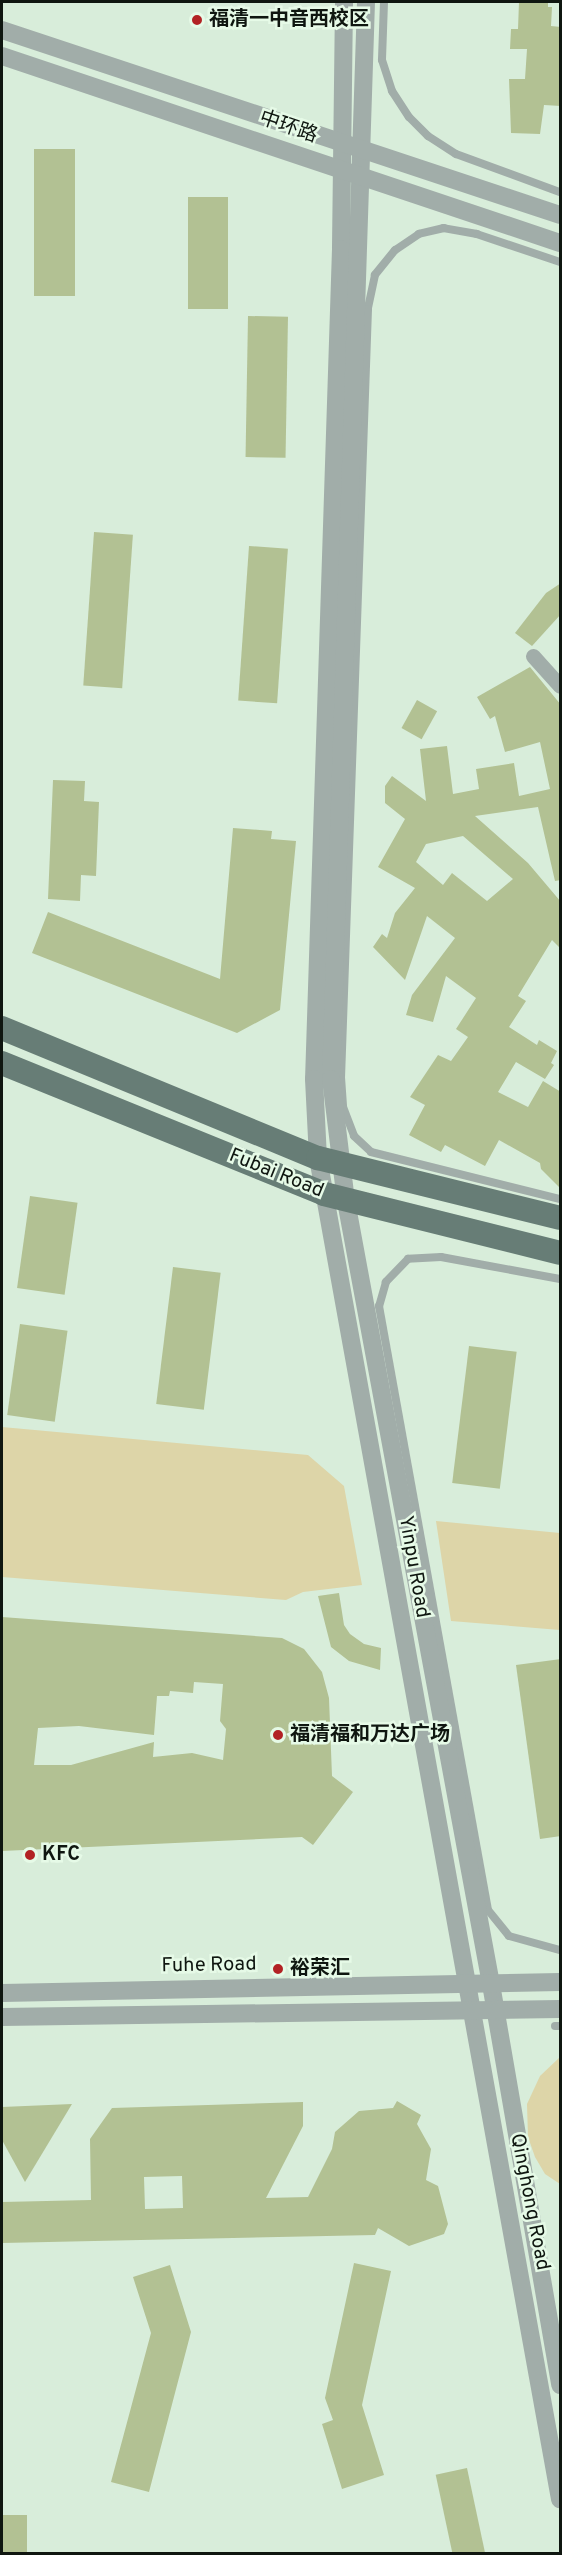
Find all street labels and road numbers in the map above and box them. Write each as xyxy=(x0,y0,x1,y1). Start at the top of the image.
street label: 中环路 xyxy=(256,107,320,149)
street label: Fubai Road xyxy=(225,1144,327,1204)
street label: Yinpu Road xyxy=(392,1514,434,1620)
street label: Fuhe Road xyxy=(161,1953,257,1979)
street label: Qinghong Road xyxy=(504,2132,554,2272)

